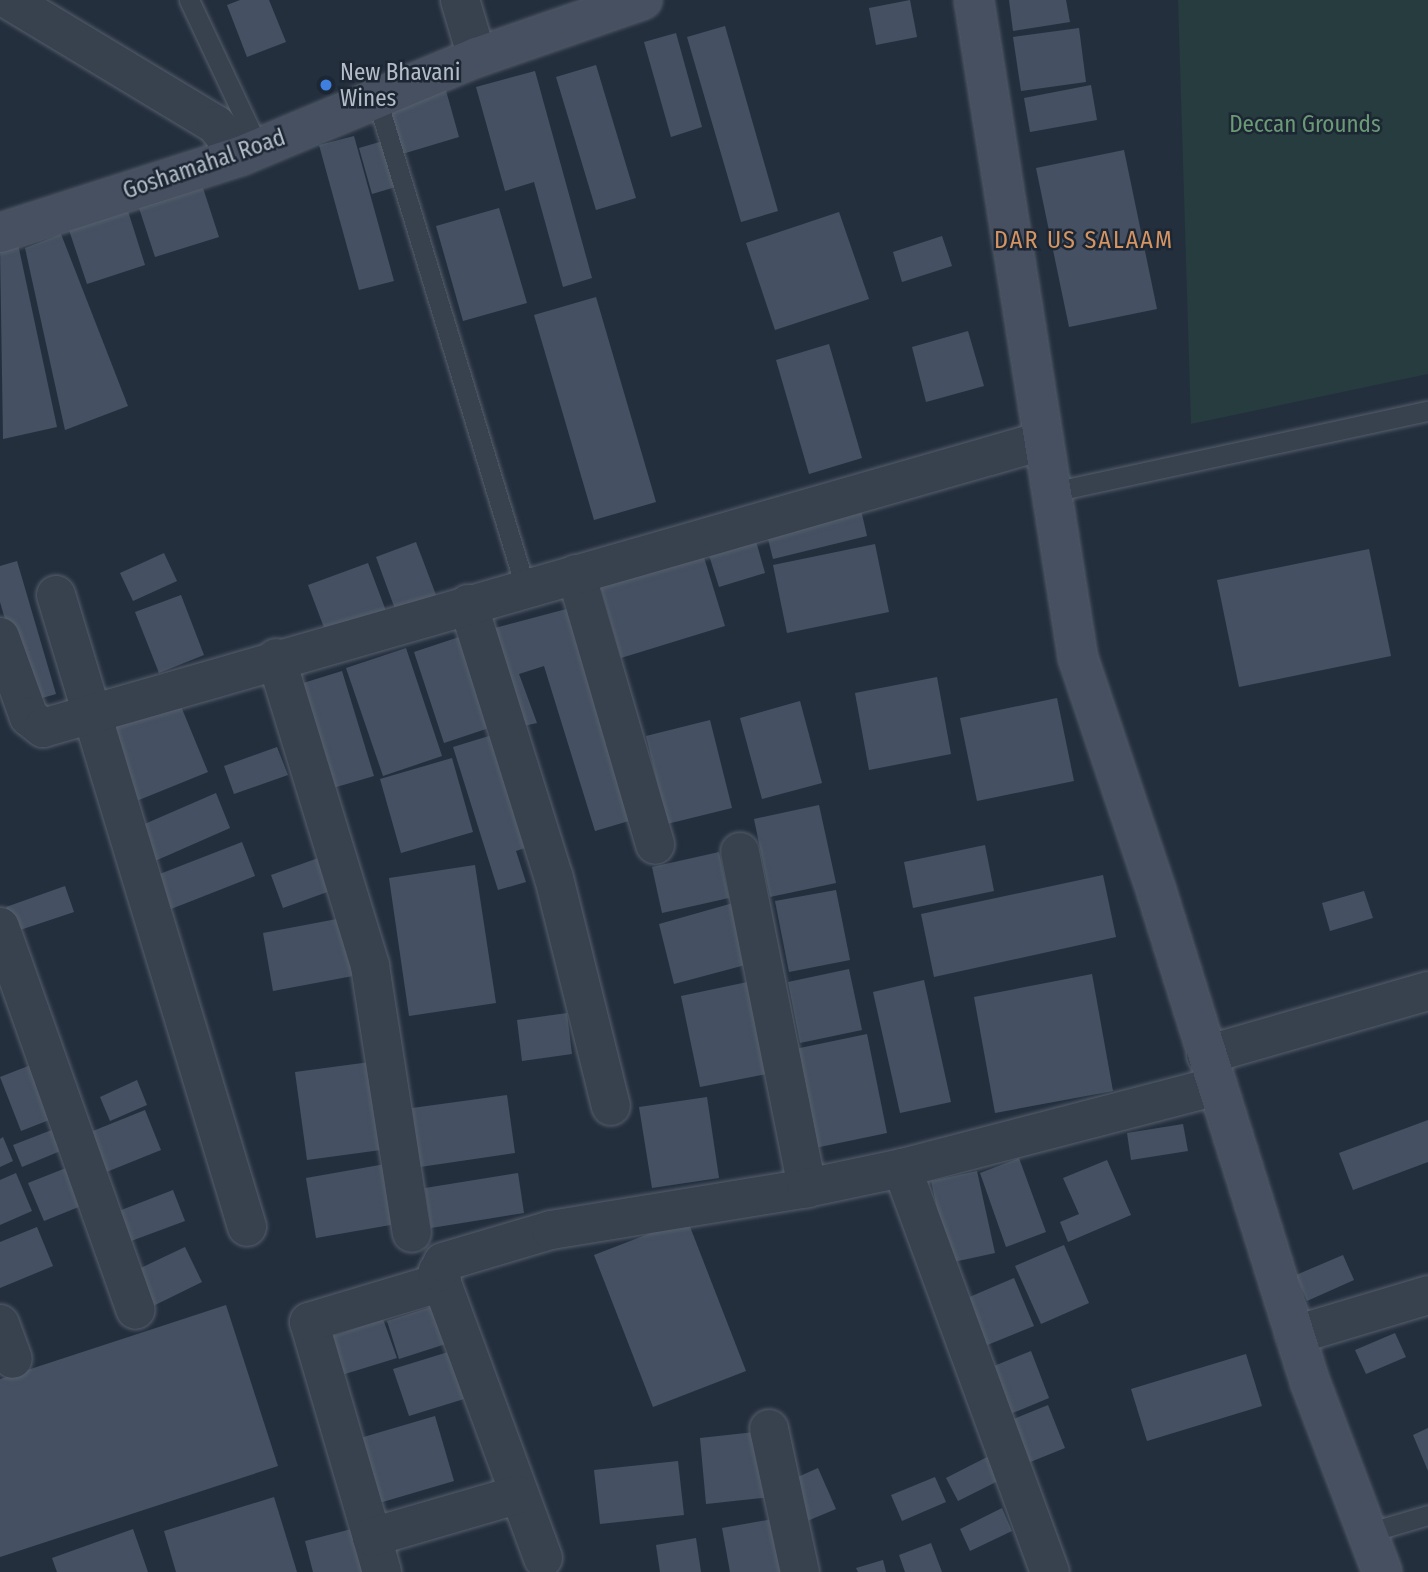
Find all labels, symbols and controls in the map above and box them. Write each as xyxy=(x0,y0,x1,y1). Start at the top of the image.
place label: New Bhavani Wines xyxy=(340,58,461,112)
marker: New Bhavani Wines xyxy=(318,77,334,93)
park label: Deccan Grounds xyxy=(1229,110,1381,138)
street label: Goshamahal Road xyxy=(119,123,289,205)
district label: DAR US SALAAM xyxy=(996,227,1172,255)

